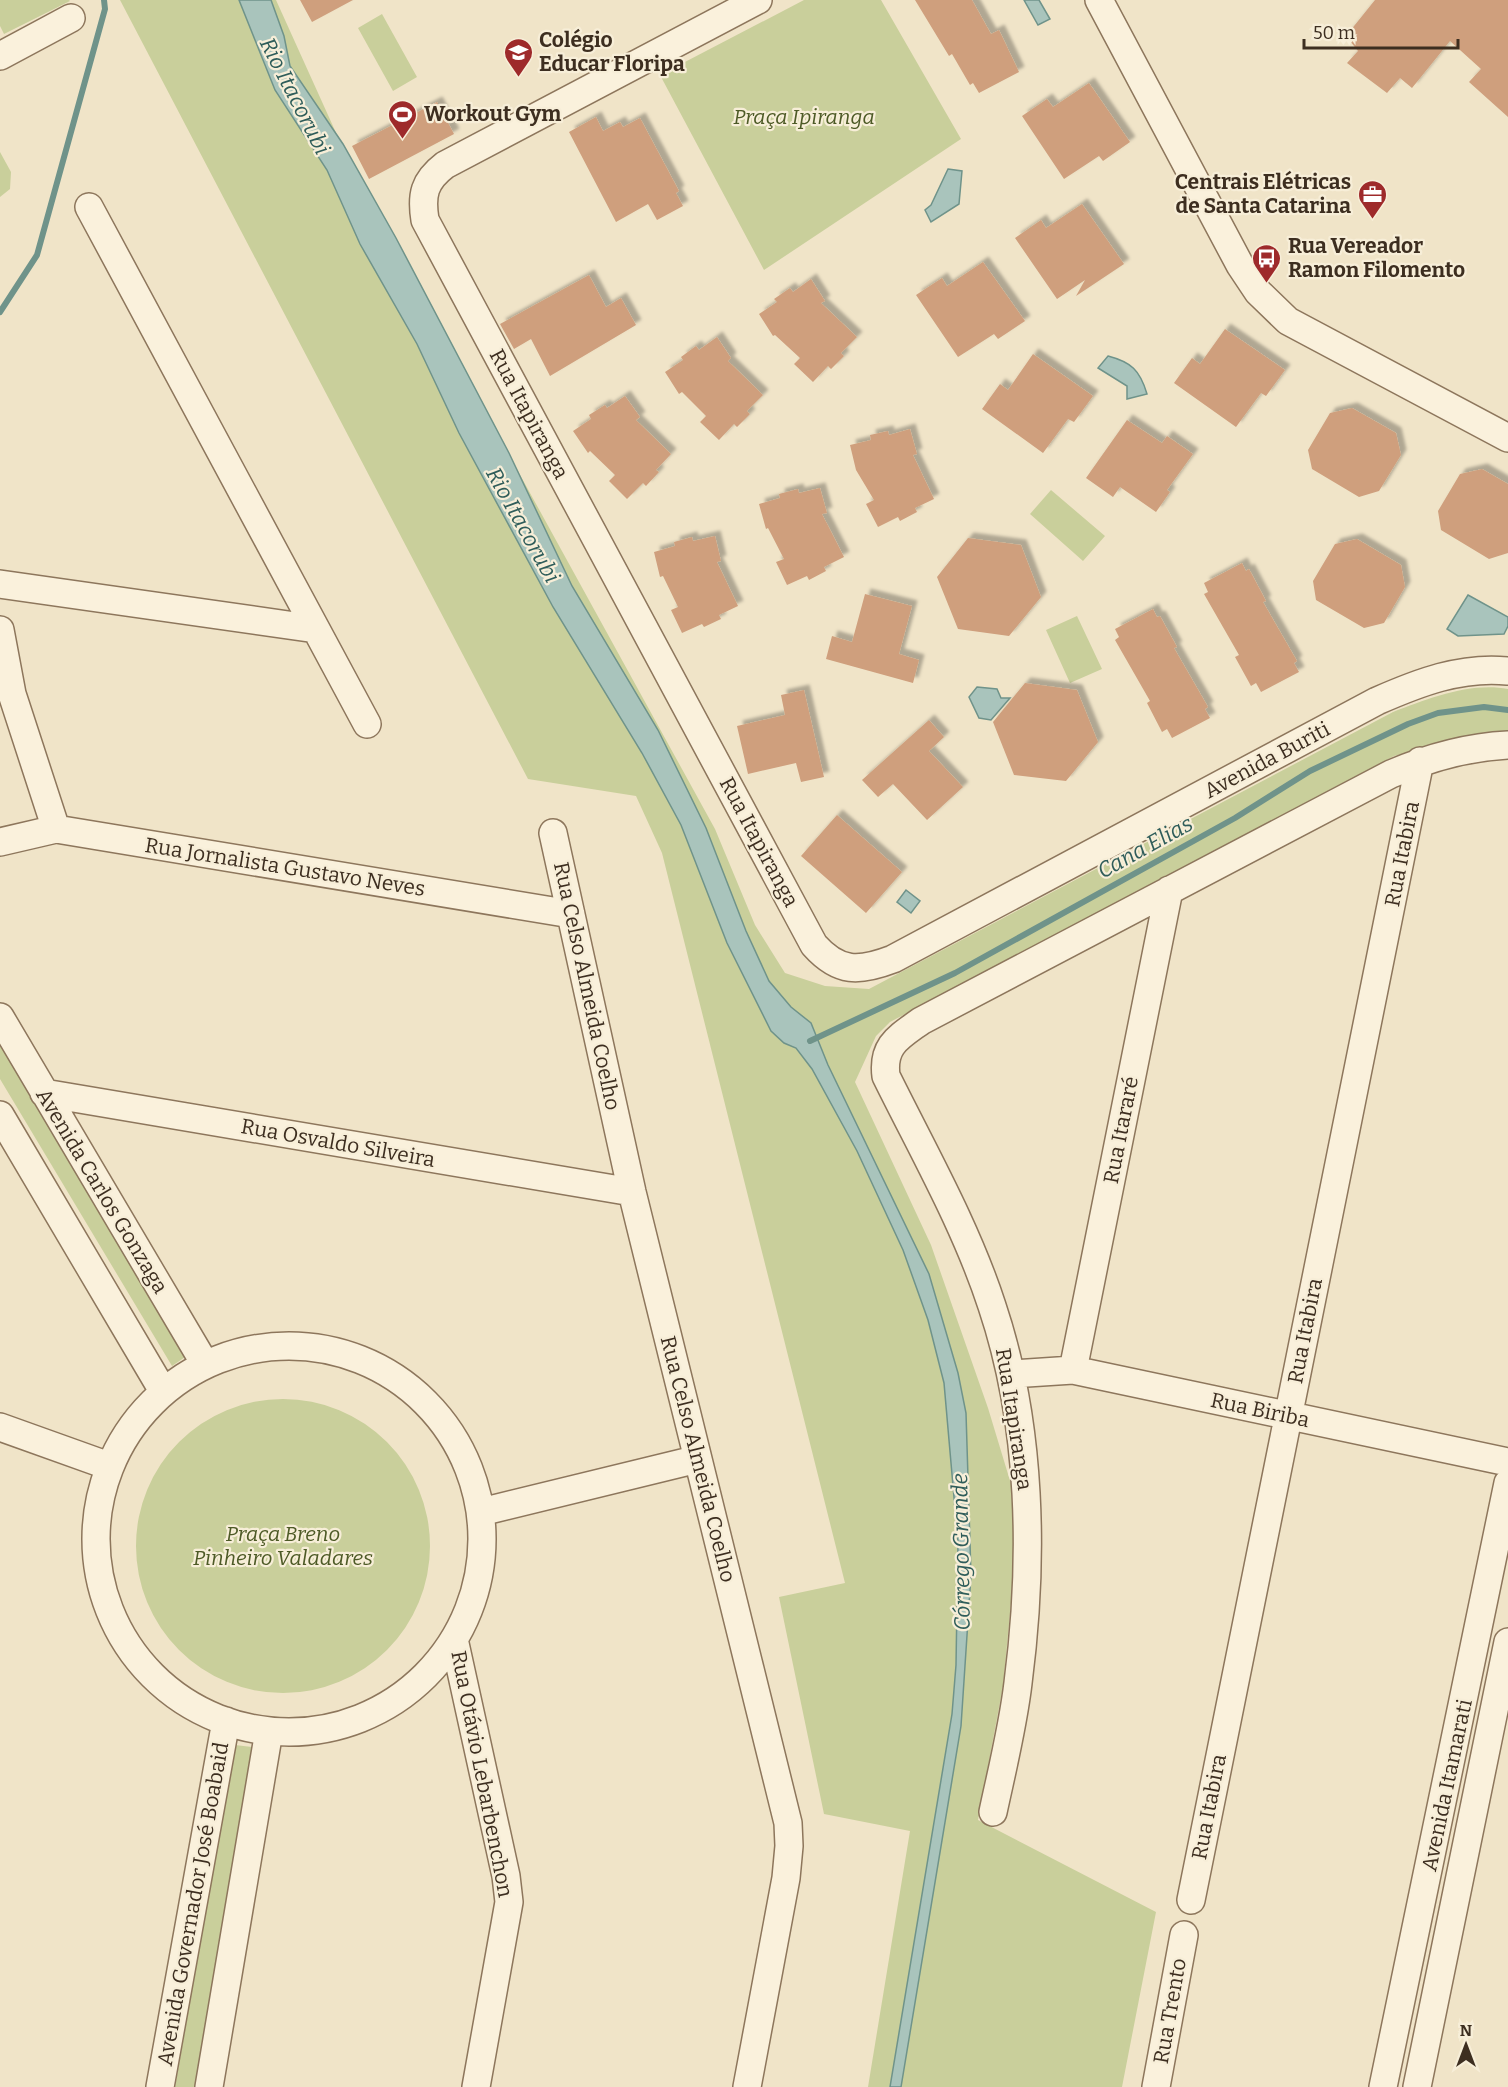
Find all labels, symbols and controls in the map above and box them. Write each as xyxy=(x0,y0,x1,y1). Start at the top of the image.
scale bar xyxy=(1304,12,1458,50)
text: 50 m xyxy=(1313,22,1355,44)
place label: Colégio Educar Floripa xyxy=(539,27,685,77)
water label: Rio Itacorubi xyxy=(254,33,336,159)
school or university icon: Colégio Educar Floripa xyxy=(502,36,534,78)
sports icon: Workout Gym xyxy=(387,98,419,140)
place label: Workout Gym xyxy=(424,101,561,127)
park label: Praça Ipiranga xyxy=(733,104,875,130)
place label: Centrais Elétricas de Santa Catarina xyxy=(1175,169,1351,219)
office icon: Centrais Elétricas de Santa Catarina xyxy=(1356,178,1388,220)
place label: Rua Vereador Ramon Filomento xyxy=(1288,233,1465,283)
bus stop icon: Rua Vereador Ramon Filomento xyxy=(1251,242,1283,284)
street label: Rua Itapiranga xyxy=(484,344,574,484)
water label: Rio Itacorubi xyxy=(480,462,566,588)
street label: Avenida Buriti xyxy=(1200,716,1334,804)
street label: Rua Itapiranga xyxy=(714,772,804,912)
street label: Rua Itabira xyxy=(1379,799,1425,909)
water label: Cana Elias xyxy=(1093,810,1197,884)
street label: Rua Jornalista Gustavo Neves xyxy=(143,832,427,902)
street label: Rua Celso Almeida Coelho xyxy=(548,860,626,1112)
street label: Rua Itararé xyxy=(1098,1074,1144,1186)
street label: Avenida Carlos Gonzaga xyxy=(30,1084,174,1299)
street label: Rua Osvaldo Silveira xyxy=(239,1113,438,1173)
street label: Rua Itabira xyxy=(1282,1276,1328,1386)
street label: Rua Celso Almeida Coelho xyxy=(655,1333,741,1585)
street label: Rua Itapiranga xyxy=(990,1346,1038,1492)
street label: Rua Biriba xyxy=(1208,1387,1312,1433)
water label: Córrego Grande xyxy=(946,1473,976,1631)
park label: Praça Breno Pinheiro Valadares xyxy=(193,1521,373,1571)
street label: Rua Otávio Lebarbenchon xyxy=(445,1649,519,1899)
street label: Avenida Itamarati xyxy=(1416,1697,1478,1873)
street label: Avenida Governador José Boabaid xyxy=(152,1740,234,2068)
street label: Rua Itabira xyxy=(1186,1752,1232,1862)
street label: Rua Trento xyxy=(1148,1956,1192,2066)
north arrow xyxy=(1436,2015,1496,2075)
text: N xyxy=(1460,2021,1472,2040)

